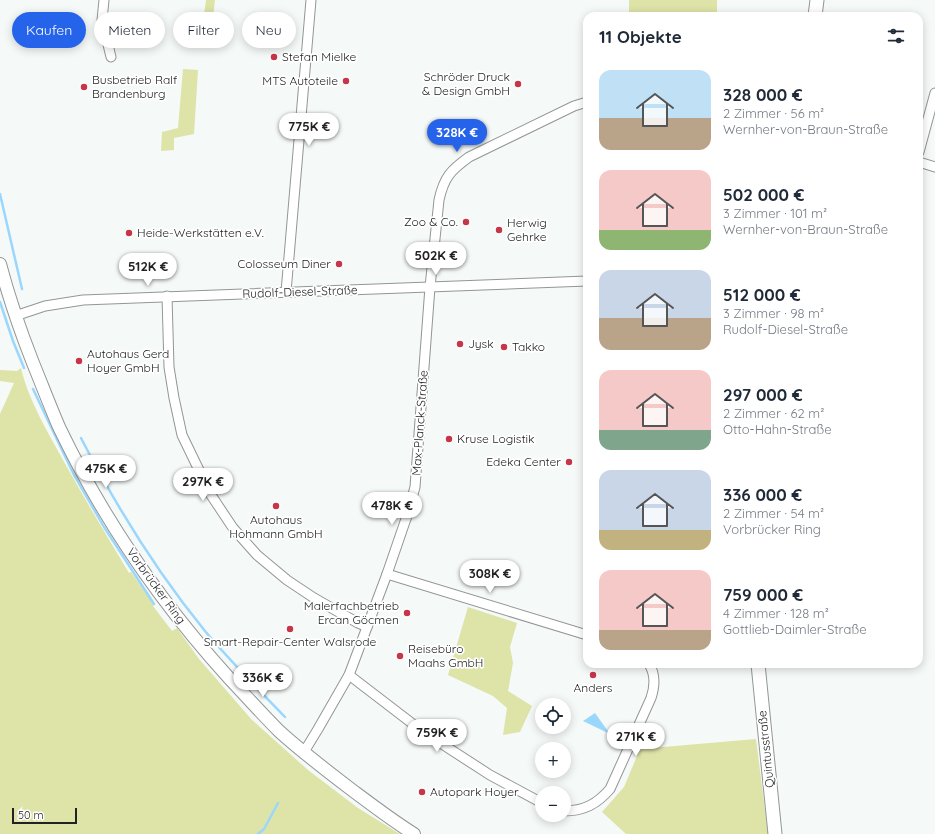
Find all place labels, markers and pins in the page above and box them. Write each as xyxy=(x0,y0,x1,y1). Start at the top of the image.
place label: Stefan Mielke xyxy=(282,49,357,64)
marker: Stefan Mielke xyxy=(269,52,279,62)
place label: Schröder Druck & Design GmbH xyxy=(422,69,510,98)
place label: Busbetrieb Ralf Brandenburg xyxy=(92,72,178,101)
place label: MTS Autoteile xyxy=(262,73,338,88)
marker: MTS Autoteile xyxy=(341,76,351,86)
marker: Schröder Druck & Design GmbH xyxy=(513,79,523,89)
marker: Busbetrieb Ralf Brandenburg xyxy=(79,82,89,92)
pin: 775K € xyxy=(276,113,342,147)
pin: 328K € xyxy=(424,119,490,153)
place label: Zoo & Co. xyxy=(404,214,458,229)
place label: Herwig Gehrke xyxy=(507,215,547,244)
marker: Zoo & Co. xyxy=(461,217,471,227)
place label: Heide-Werkstätten e.V. xyxy=(137,225,264,240)
marker: Herwig Gehrke xyxy=(494,225,504,235)
marker: Heide-Werkstätten e.V. xyxy=(124,228,134,238)
pin: 502K € xyxy=(403,242,469,276)
pin: 512K € xyxy=(115,253,181,287)
place label: Colosseum Diner xyxy=(237,256,331,271)
marker: Colosseum Diner xyxy=(334,259,344,269)
place label: Jysk xyxy=(468,336,494,351)
marker: Jysk xyxy=(455,339,465,349)
place label: Takko xyxy=(512,339,545,354)
marker: Takko xyxy=(499,342,509,352)
place label: Autohaus Gerd Hoyer GmbH xyxy=(87,346,169,375)
marker: Autohaus Gerd Hoyer GmbH xyxy=(74,356,84,366)
place label: Kruse Logistik xyxy=(457,431,535,446)
marker: Kruse Logistik xyxy=(444,434,454,444)
place label: Edeka Center xyxy=(486,454,561,469)
pin: 475K € xyxy=(73,455,139,489)
marker: Edeka Center xyxy=(564,457,574,467)
pin: 297K € xyxy=(170,468,236,502)
pin: 478K € xyxy=(359,492,425,526)
marker: Autohaus Hohmann GmbH xyxy=(271,501,281,511)
place label: Autohaus Hohmann GmbH xyxy=(229,512,323,541)
pin: 308K € xyxy=(457,560,523,594)
place label: Malerfachbetrieb Ercan Göcmen xyxy=(304,598,399,627)
marker: Malerfachbetrieb Ercan Göcmen xyxy=(402,608,412,618)
marker: Smart-Repair-Center Walsrode xyxy=(285,624,295,634)
place label: Smart-Repair-Center Walsrode xyxy=(204,634,376,649)
place label: Reisebüro Maahs GmbH xyxy=(408,641,484,670)
marker: Reisebüro Maahs GmbH xyxy=(395,651,405,661)
pin: 336K € xyxy=(230,664,296,698)
marker: Anders xyxy=(588,670,598,680)
place label: Anders xyxy=(573,680,613,695)
pin: 759K € xyxy=(404,719,470,753)
pin: 271K € xyxy=(603,723,669,757)
place label: Autopark Hoyer xyxy=(430,784,519,799)
marker: Autopark Hoyer xyxy=(417,787,427,797)

